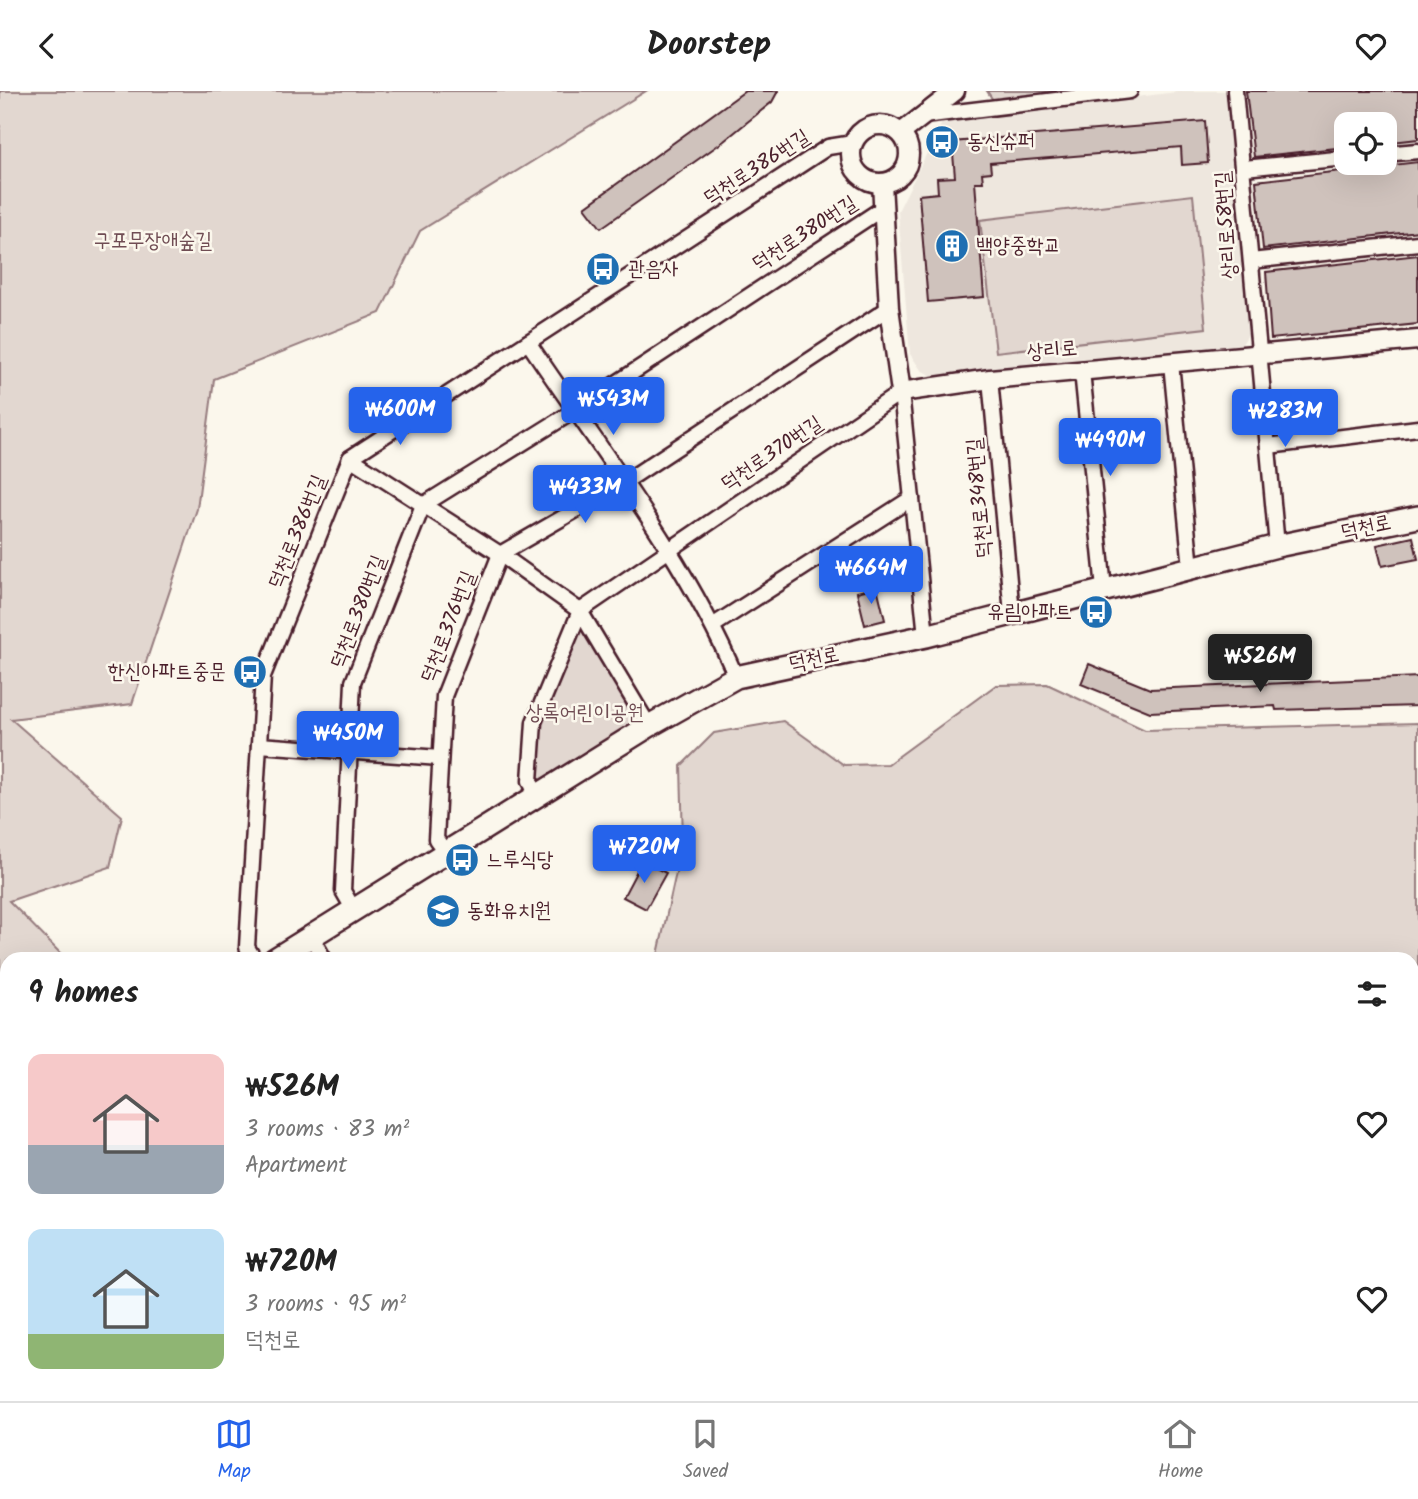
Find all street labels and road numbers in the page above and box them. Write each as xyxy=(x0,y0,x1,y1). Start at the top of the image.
street label: 덕천로386번길 xyxy=(697,121,817,215)
street label: 상리로58번길 xyxy=(1207,170,1247,280)
street label: 덕천로380번길 xyxy=(746,188,864,280)
street label: 상리로 xyxy=(1025,332,1079,370)
street label: 덕천로370번길 xyxy=(714,408,830,500)
street label: 덕천로348번길 xyxy=(958,436,1002,560)
street label: 덕천로386번길 xyxy=(260,470,336,594)
street label: 덕천로 xyxy=(1338,507,1394,549)
street label: 덕천로380번길 xyxy=(322,550,396,674)
street label: 덕천로376번길 xyxy=(412,566,486,688)
street label: 덕천로 xyxy=(786,639,842,681)

